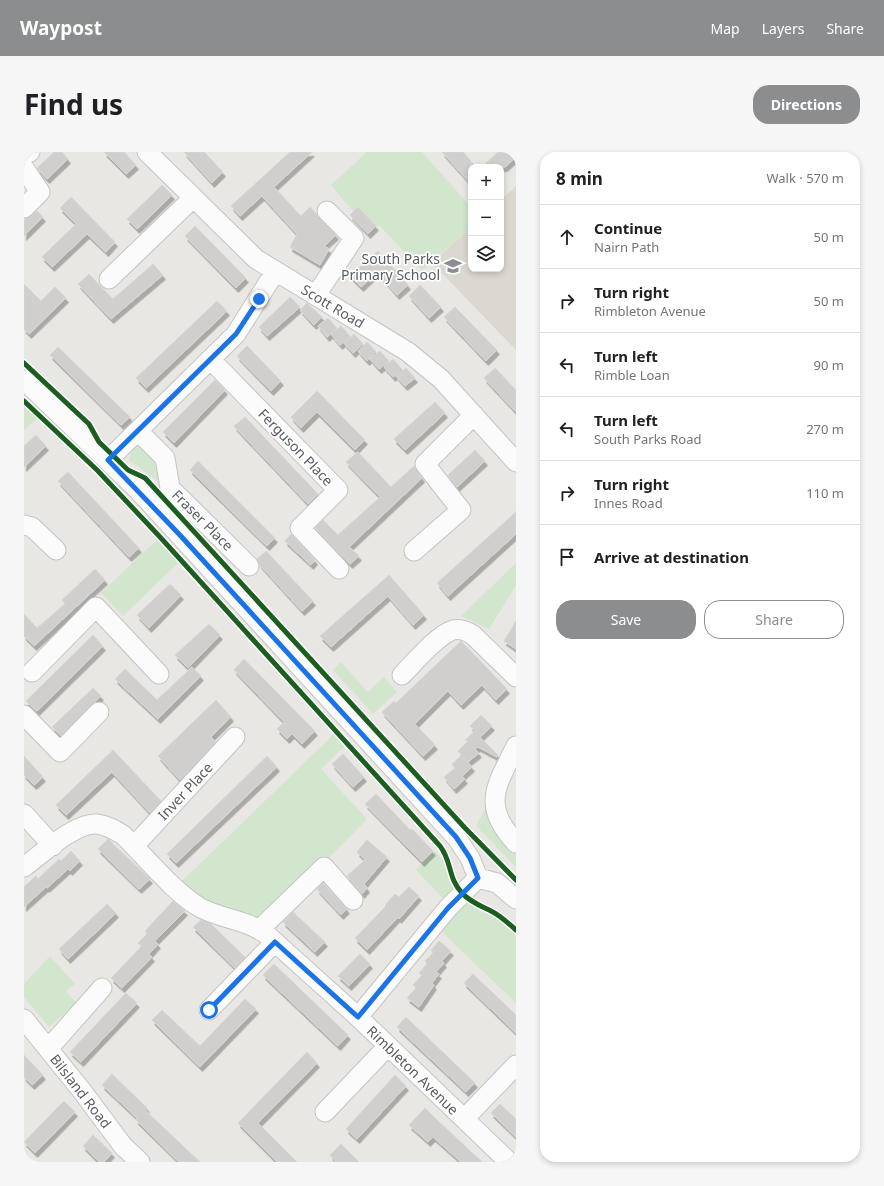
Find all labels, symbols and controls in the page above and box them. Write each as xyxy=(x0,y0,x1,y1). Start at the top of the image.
text: Waypost xyxy=(20,15,102,41)
text: Map xyxy=(711,19,740,38)
text: Layers xyxy=(762,19,804,38)
text: Share xyxy=(826,19,864,38)
text: Find us xyxy=(24,85,123,123)
button: Directions xyxy=(753,85,860,124)
map controls xyxy=(468,164,504,272)
button: + xyxy=(468,164,504,200)
text: 8 min xyxy=(556,167,603,190)
text: Walk · 570 m xyxy=(766,169,844,187)
button: − xyxy=(468,200,504,236)
text: Continue xyxy=(594,218,662,238)
icon: ahead xyxy=(556,226,578,248)
text: 50 m xyxy=(814,228,844,246)
button: layers xyxy=(468,236,504,272)
text: Nairn Path xyxy=(594,238,659,256)
place label: South Parks Primary School xyxy=(341,249,440,284)
school or university icon: South Parks Primary School xyxy=(443,256,463,276)
street label: Scott Road xyxy=(298,280,368,332)
text: Turn right xyxy=(594,282,669,302)
route end xyxy=(250,290,268,308)
icon: right xyxy=(556,290,578,312)
text: 50 m xyxy=(814,292,844,310)
text: Rimbleton Avenue xyxy=(594,302,706,320)
text: Turn left xyxy=(594,346,658,366)
icon: left xyxy=(556,354,578,376)
text: 90 m xyxy=(814,356,844,374)
text: Rimble Loan xyxy=(594,366,670,384)
street label: Ferguson Place xyxy=(254,404,338,490)
text: Turn left xyxy=(594,410,658,430)
icon: left xyxy=(556,418,578,440)
text: 270 m xyxy=(806,420,844,438)
text: South Parks Road xyxy=(594,430,701,448)
text: Turn right xyxy=(594,474,669,494)
icon: right xyxy=(556,482,578,504)
text: 110 m xyxy=(806,484,844,502)
street label: Fraser Place xyxy=(168,485,238,555)
text: Innes Road xyxy=(594,494,663,512)
icon: arrive xyxy=(556,546,578,568)
text: Arrive at destination xyxy=(594,547,749,567)
button: Save xyxy=(556,600,696,639)
button: Share xyxy=(704,600,844,639)
street label: Inver Place xyxy=(153,758,217,824)
route start xyxy=(200,1001,218,1019)
street label: Rimbleton Avenue xyxy=(363,1021,463,1119)
street label: Bilsland Road xyxy=(46,1050,116,1132)

